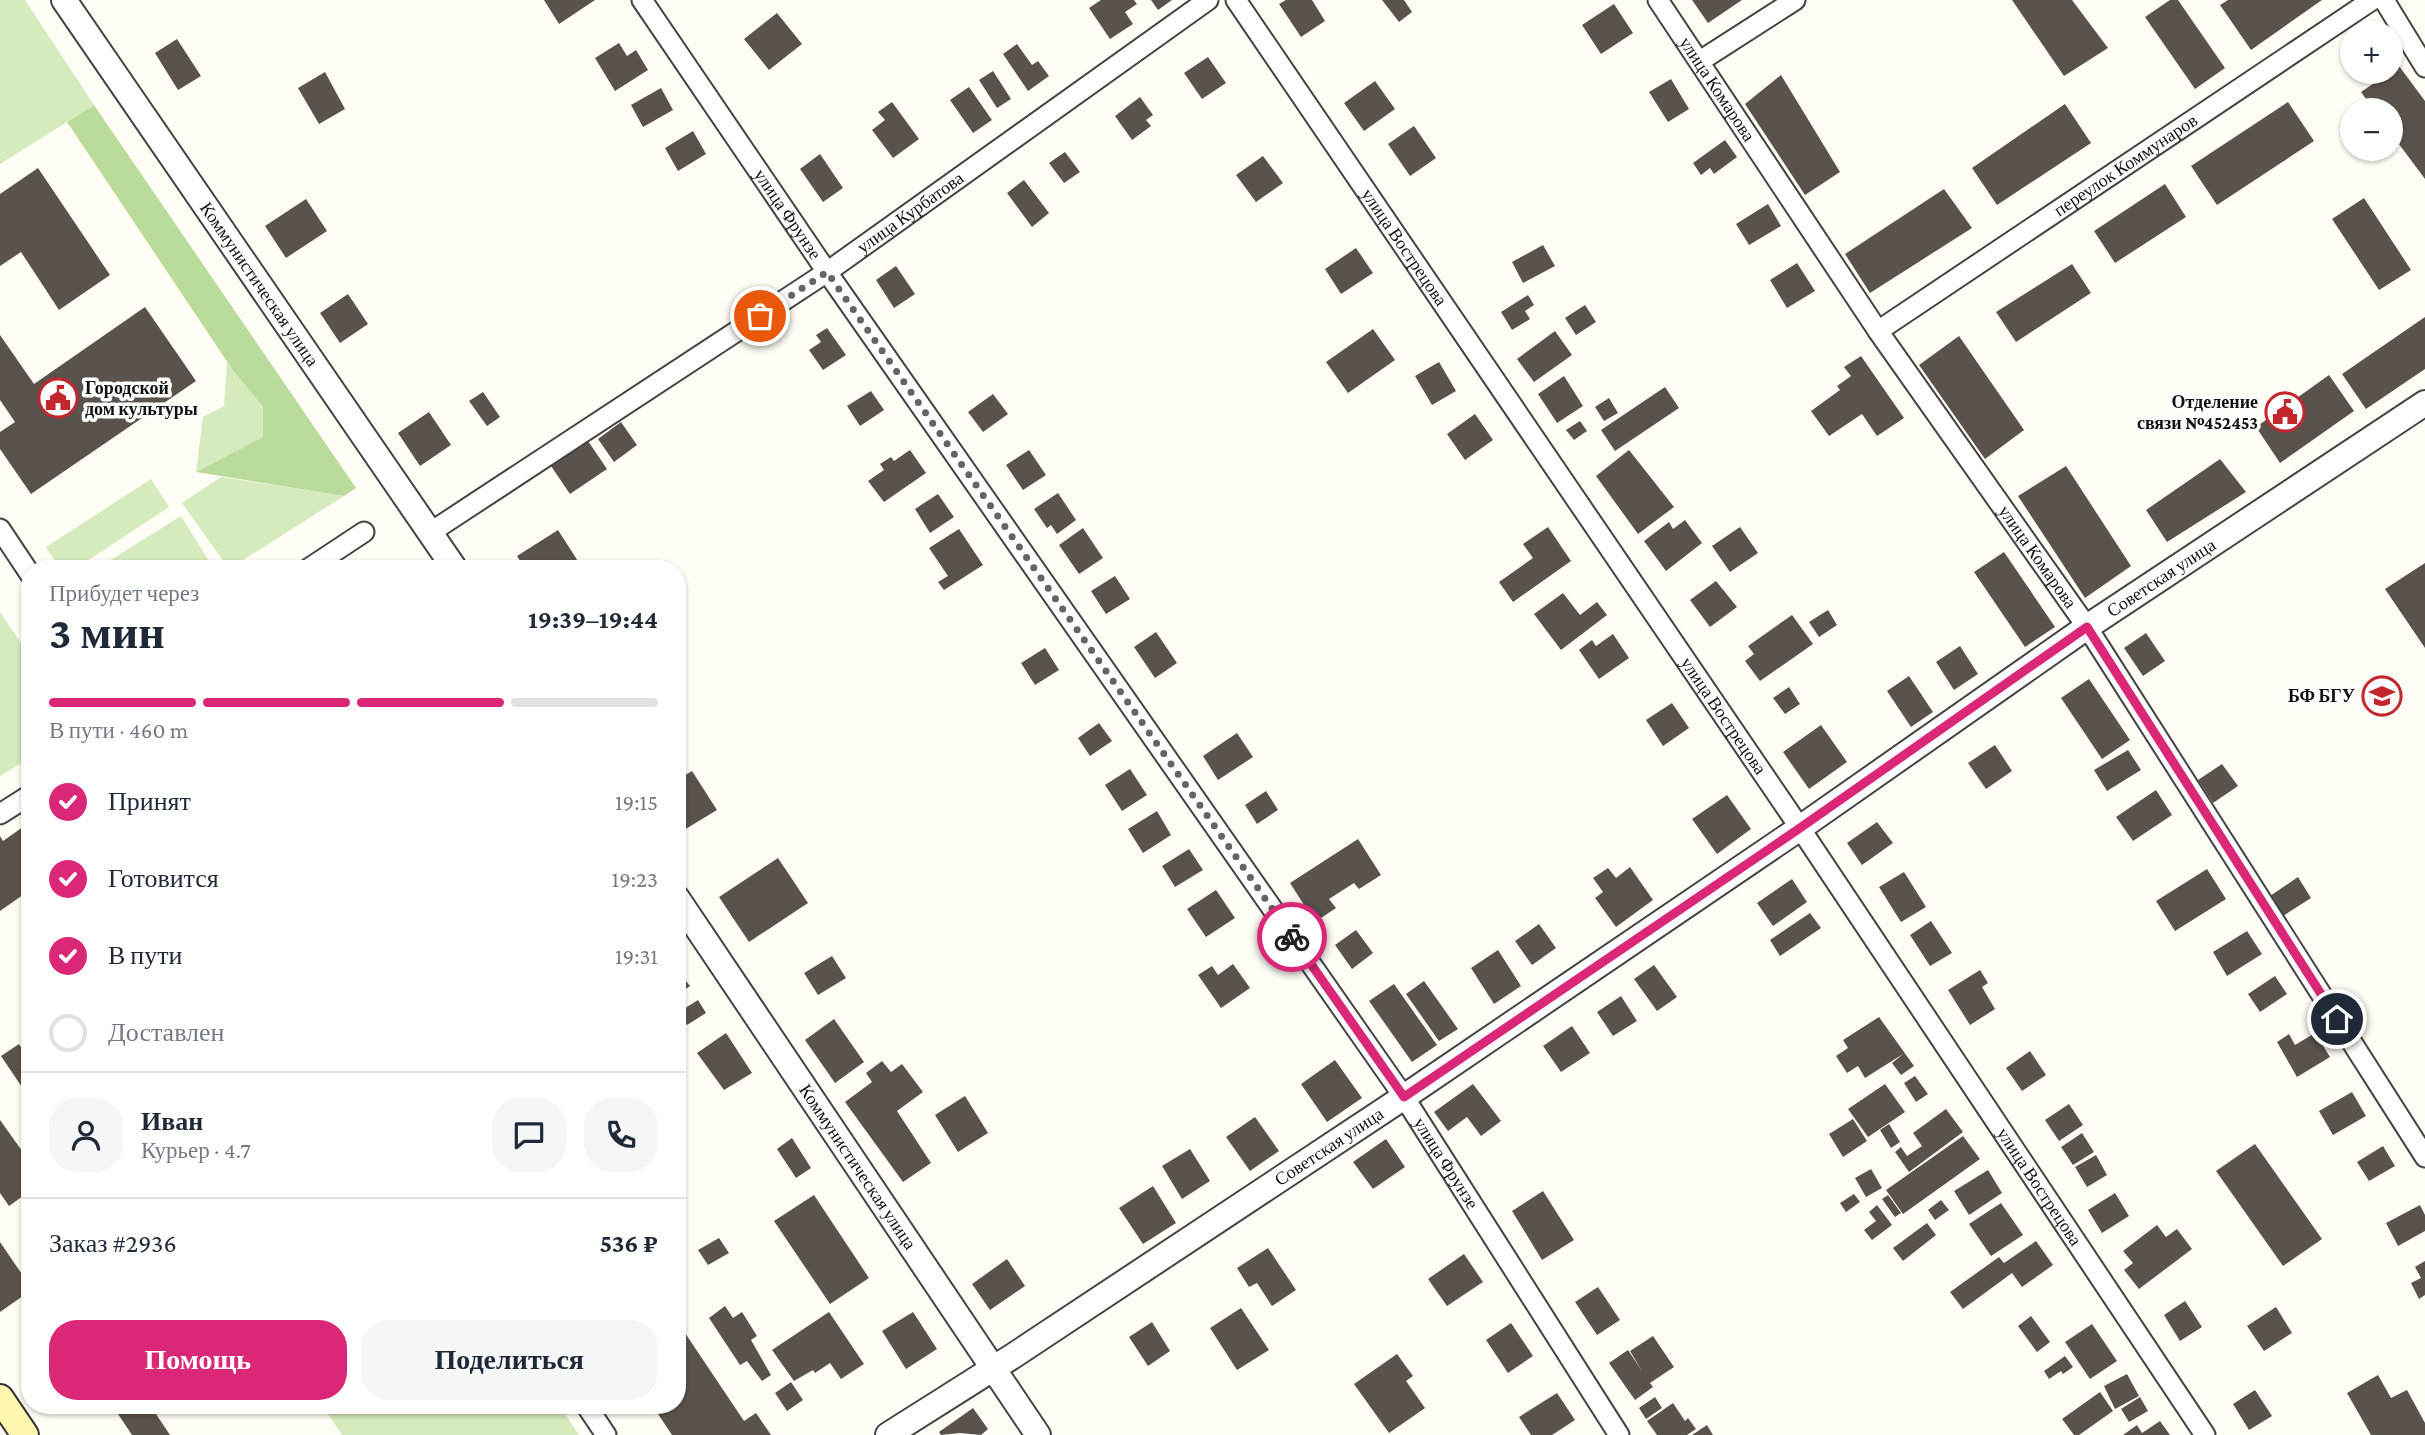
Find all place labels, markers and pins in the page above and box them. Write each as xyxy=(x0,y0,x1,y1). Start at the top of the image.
pin xyxy=(730,286,790,346)
public building icon: Городской дом культуры xyxy=(37,377,79,419)
place label: Городской дом культуры xyxy=(85,378,198,419)
public building icon: Отделение связи №452453 xyxy=(2264,391,2306,433)
place label: Отделение связи №452453 xyxy=(2137,392,2258,433)
school or university icon: БФ БГУ xyxy=(2361,675,2403,717)
place label: БФ БГУ xyxy=(2288,686,2355,706)
pin xyxy=(2307,989,2367,1049)

